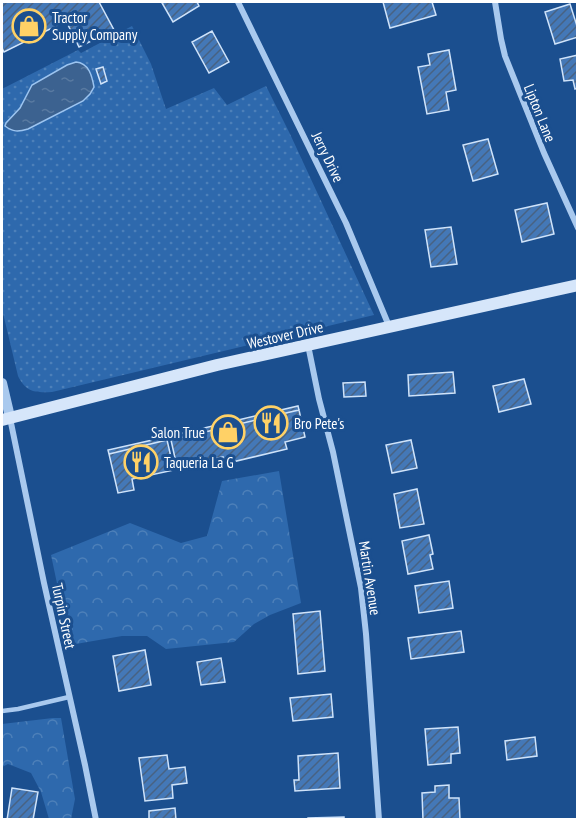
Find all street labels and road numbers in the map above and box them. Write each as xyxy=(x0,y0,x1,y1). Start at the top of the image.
street label: Lipton Lane xyxy=(520,81,560,145)
street label: Jerry Drive xyxy=(307,128,348,185)
street label: Westover Drive xyxy=(245,317,325,353)
street label: Martin Avenue xyxy=(355,540,385,616)
street label: Turpin Street xyxy=(48,581,80,651)

